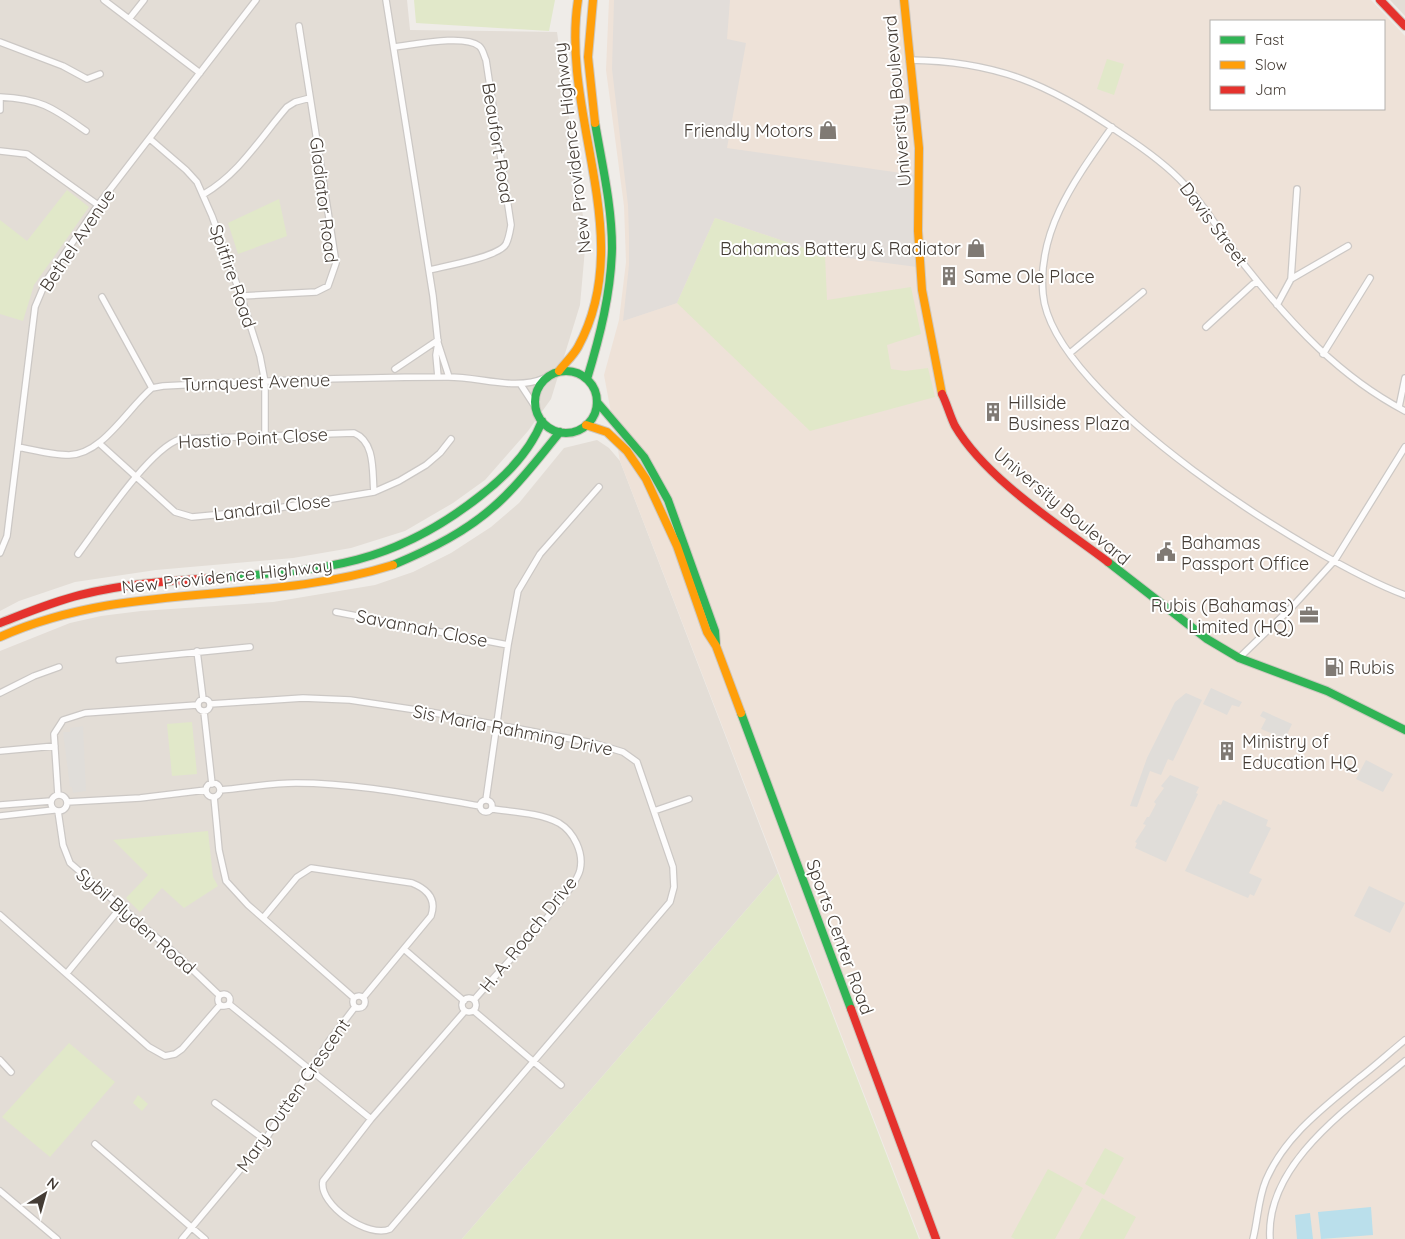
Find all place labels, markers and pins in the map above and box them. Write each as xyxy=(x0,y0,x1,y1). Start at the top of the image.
place label: Friendly Motors xyxy=(684,119,813,142)
shop icon: Friendly Motors xyxy=(817,119,839,141)
place label: Bahamas Battery & Radiator xyxy=(720,237,961,260)
shop icon: Bahamas Battery & Radiator xyxy=(965,237,987,259)
building icon: Same Ole Place xyxy=(938,265,960,287)
place label: Same Ole Place xyxy=(964,265,1095,288)
place label: Hillside Business Plaza xyxy=(1008,391,1130,435)
building icon: Hillside Business Plaza xyxy=(982,401,1004,423)
place label: Bahamas Passport Office xyxy=(1181,531,1309,575)
public building icon: Bahamas Passport Office xyxy=(1155,541,1177,563)
place label: Rubis (Bahamas) Limited (HQ) xyxy=(1151,594,1294,638)
office icon: Rubis (Bahamas) Limited (HQ) xyxy=(1298,604,1320,626)
fuel station icon: Rubis xyxy=(1323,656,1345,678)
place label: Rubis xyxy=(1349,656,1394,679)
place label: Ministry of Education HQ xyxy=(1242,730,1358,774)
building icon: Ministry of Education HQ xyxy=(1216,740,1238,762)

